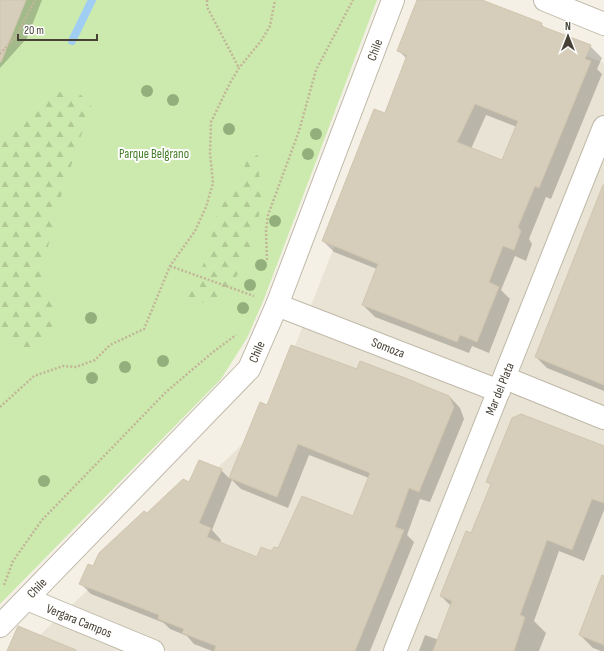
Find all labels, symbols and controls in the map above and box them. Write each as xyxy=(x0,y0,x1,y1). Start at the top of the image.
scale bar xyxy=(18,16,97,42)
north arrow xyxy=(548,16,588,56)
text: N xyxy=(565,20,571,33)
text: 20 m xyxy=(24,23,44,38)
street label: Chile xyxy=(364,37,386,63)
park label: Parque Belgrano xyxy=(119,146,189,162)
street label: Somoza xyxy=(369,334,407,362)
street label: Chile xyxy=(245,339,269,365)
street label: Mar del Plata xyxy=(482,360,518,418)
street label: Chile xyxy=(24,575,50,601)
street label: Vergara Campos xyxy=(44,601,115,642)

